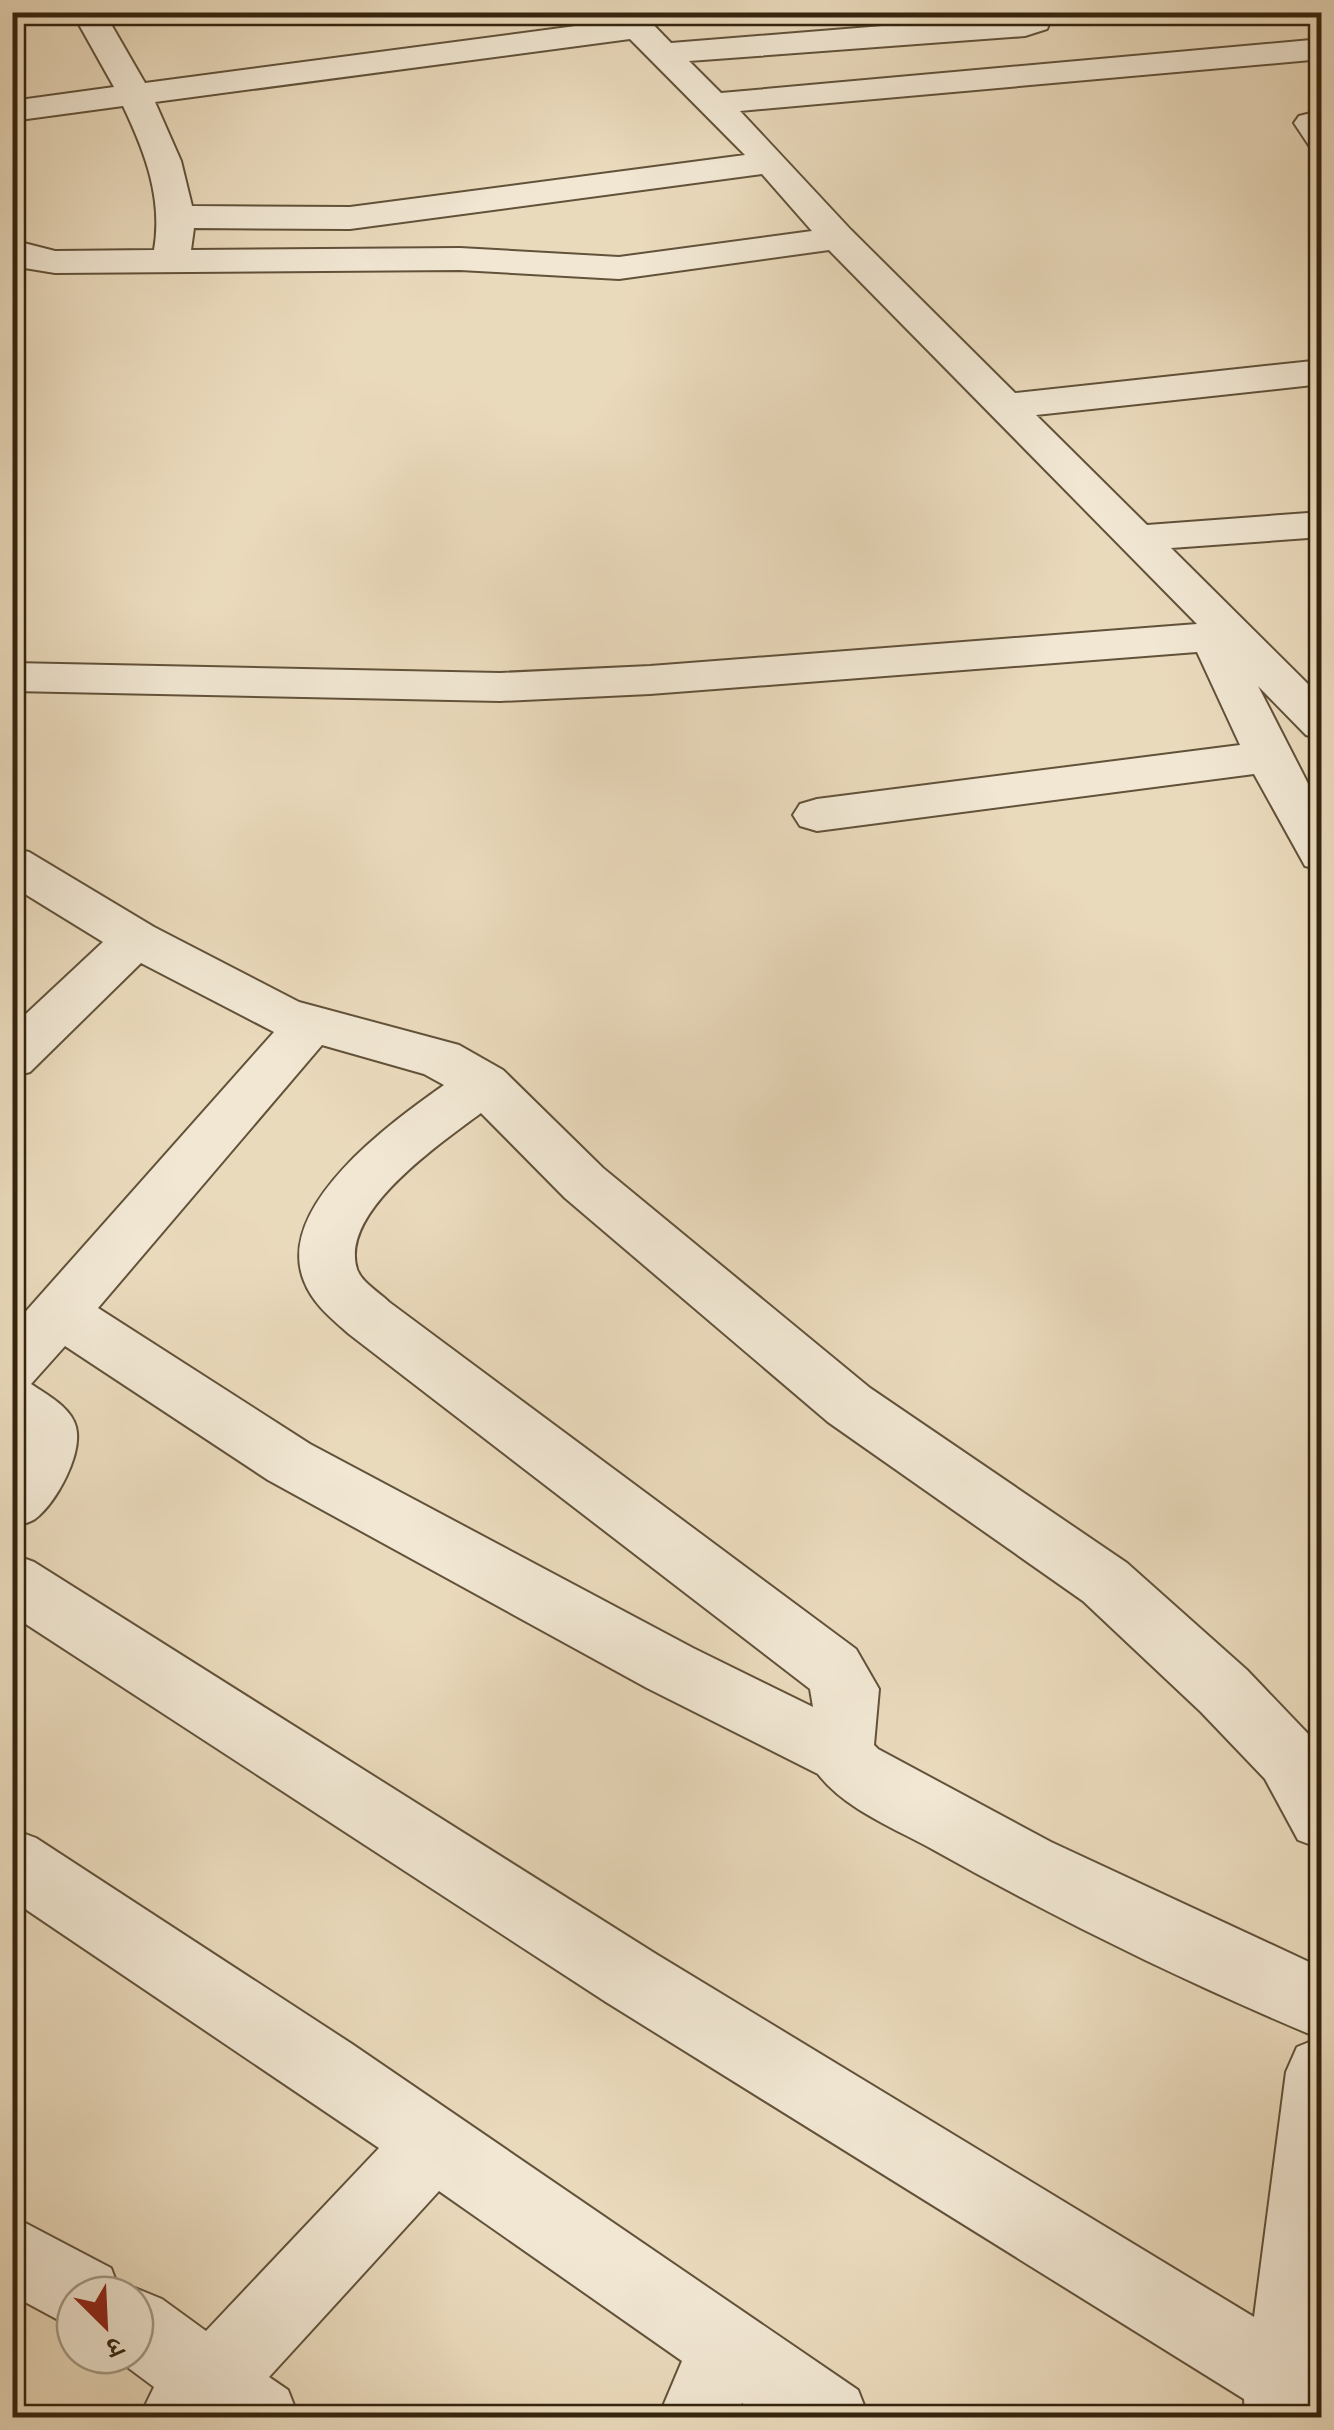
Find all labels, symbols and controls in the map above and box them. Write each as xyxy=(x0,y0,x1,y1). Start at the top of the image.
north arrow xyxy=(55,2275,155,2375)
text: उ xyxy=(100,2329,130,2366)

